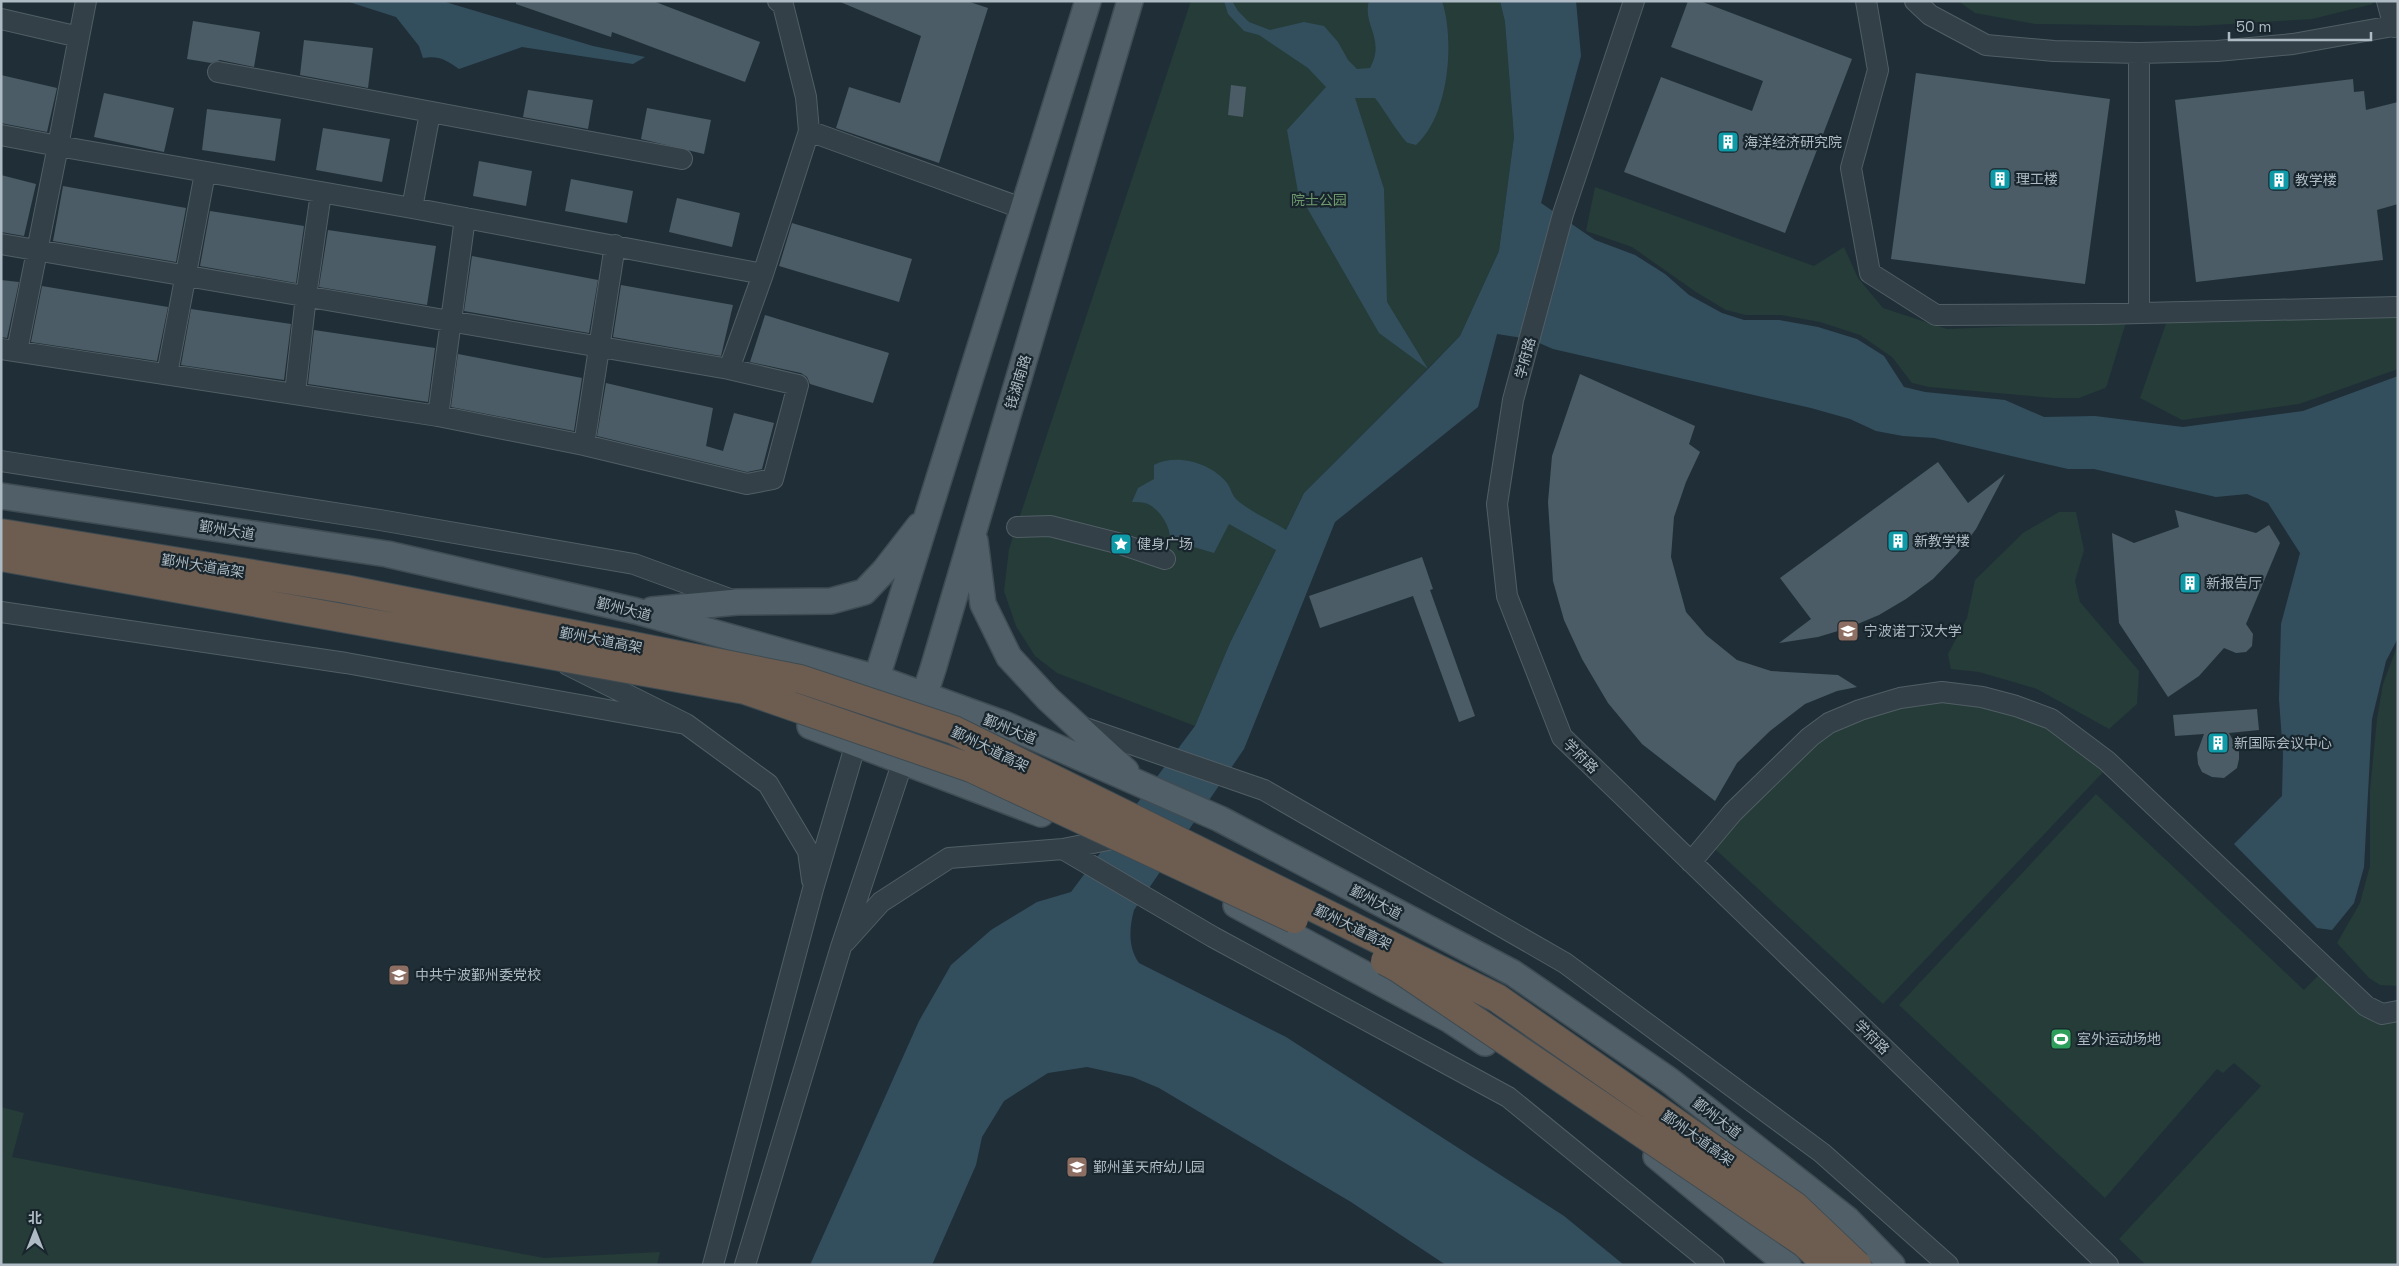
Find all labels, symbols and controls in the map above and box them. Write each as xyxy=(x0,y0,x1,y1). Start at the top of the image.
scale bar xyxy=(2229,10,2372,42)
text: 50 m xyxy=(2236,17,2271,36)
building icon: 海洋经济研究院 xyxy=(1716,130,1740,154)
place label: 海洋经济研究院 xyxy=(1744,133,1842,151)
building icon: 理工楼 xyxy=(1988,167,2012,191)
building icon: 教学楼 xyxy=(2267,168,2291,192)
place label: 理工楼 xyxy=(2016,170,2058,188)
place label: 教学楼 xyxy=(2295,171,2337,189)
park label: 院士公园 xyxy=(1291,191,1347,209)
street label: 学府路 xyxy=(1511,335,1539,381)
street label: 钱湖南路 xyxy=(1001,353,1035,411)
street label: 鄞州大道 xyxy=(198,517,256,543)
building icon: 新教学楼 xyxy=(1886,529,1910,553)
place icon: 健身广场 xyxy=(1109,532,1133,556)
place label: 新教学楼 xyxy=(1914,532,1970,550)
place label: 健身广场 xyxy=(1137,535,1193,553)
street label: 鄞州大道高架 xyxy=(160,551,246,581)
building icon: 新报告厅 xyxy=(2178,571,2202,595)
place label: 新报告厅 xyxy=(2206,574,2262,592)
street label: 鄞州大道 xyxy=(595,593,653,625)
school or university icon: 宁波诺丁汉大学 xyxy=(1836,619,1860,643)
place label: 宁波诺丁汉大学 xyxy=(1864,622,1962,640)
street label: 鄞州大道高架 xyxy=(558,623,644,657)
street label: 鄞州大道 xyxy=(981,710,1039,748)
street label: 鄞州大道高架 xyxy=(948,722,1032,776)
building icon: 新国际会议中心 xyxy=(2206,731,2230,755)
place label: 新国际会议中心 xyxy=(2234,734,2332,752)
street label: 学府路 xyxy=(1560,735,1602,777)
street label: 鄞州大道 xyxy=(1347,881,1405,923)
street label: 鄞州大道高架 xyxy=(1311,900,1395,954)
school or university icon: 中共宁波鄞州委党校 xyxy=(387,963,411,987)
place label: 中共宁波鄞州委党校 xyxy=(415,966,541,984)
street label: 学府路 xyxy=(1851,1016,1893,1058)
sports icon: 室外运动场地 xyxy=(2049,1027,2073,1051)
place label: 室外运动场地 xyxy=(2077,1030,2161,1048)
street label: 鄞州大道 xyxy=(1689,1094,1745,1142)
street label: 鄞州大道高架 xyxy=(1658,1107,1738,1169)
school or university icon: 鄞州堇天府幼儿园 xyxy=(1065,1155,1089,1179)
place label: 鄞州堇天府幼儿园 xyxy=(1093,1158,1205,1176)
north arrow xyxy=(10,1206,60,1256)
text: 北 xyxy=(28,1209,42,1227)

